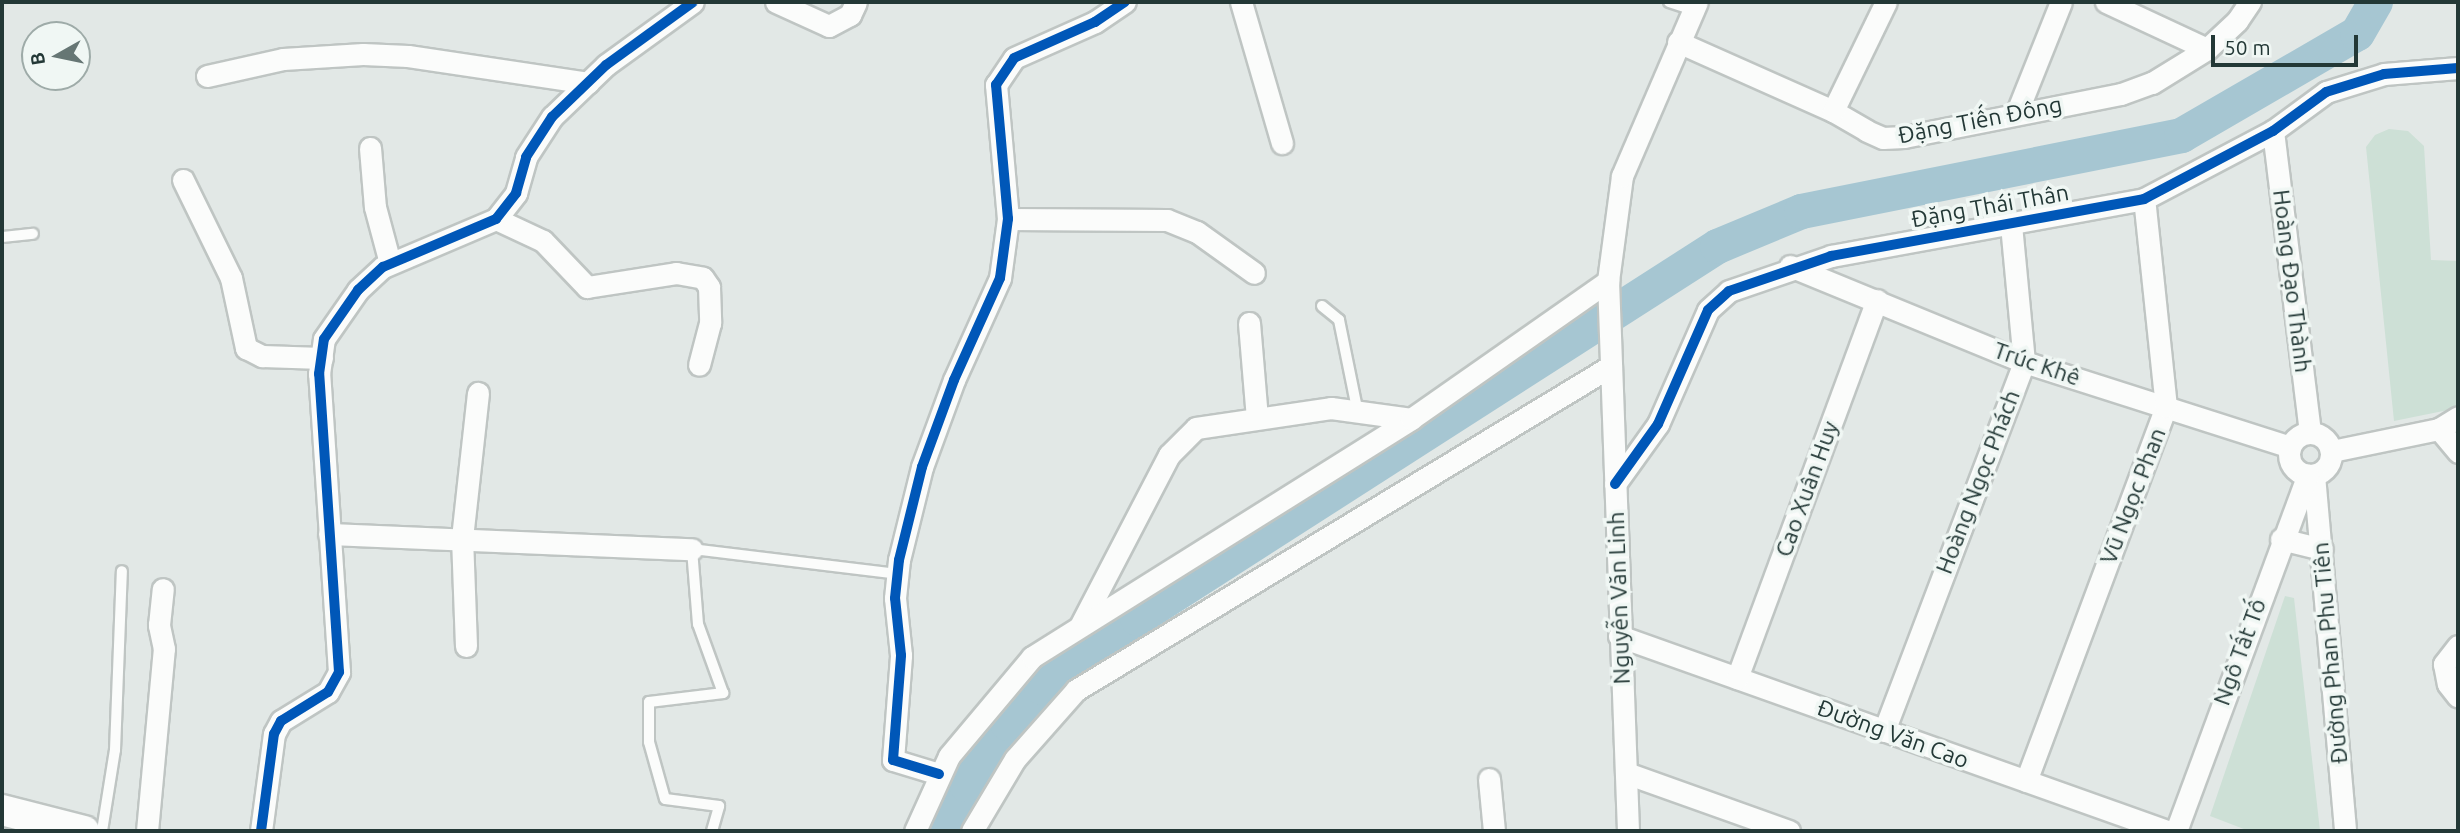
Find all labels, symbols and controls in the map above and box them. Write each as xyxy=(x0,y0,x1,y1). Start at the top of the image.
north arrow xyxy=(21,21,91,91)
scale bar xyxy=(2215,21,2362,65)
text: 50 m xyxy=(2224,35,2271,59)
text: B xyxy=(25,51,49,67)
street label: Đặng Tiến Đông xyxy=(1896,91,2064,149)
street label: Đặng Thái Thân xyxy=(1909,179,2071,233)
street label: Hoàng Đạo Thành xyxy=(2267,188,2317,374)
street label: Trúc Khê xyxy=(1990,336,2084,392)
street label: Hoàng Ngọc Phách xyxy=(1930,386,2026,578)
street label: Cao Xuân Huy xyxy=(1770,417,1844,561)
street label: Vũ Ngọc Phan xyxy=(2094,424,2172,568)
street label: Nguyễn Văn Linh xyxy=(1602,511,1636,685)
street label: Đường Phan Phu Tiên xyxy=(2307,541,2353,765)
street label: Ngô Tất Tố xyxy=(2208,595,2272,709)
street label: Đường Văn Cao xyxy=(1814,694,1972,774)

